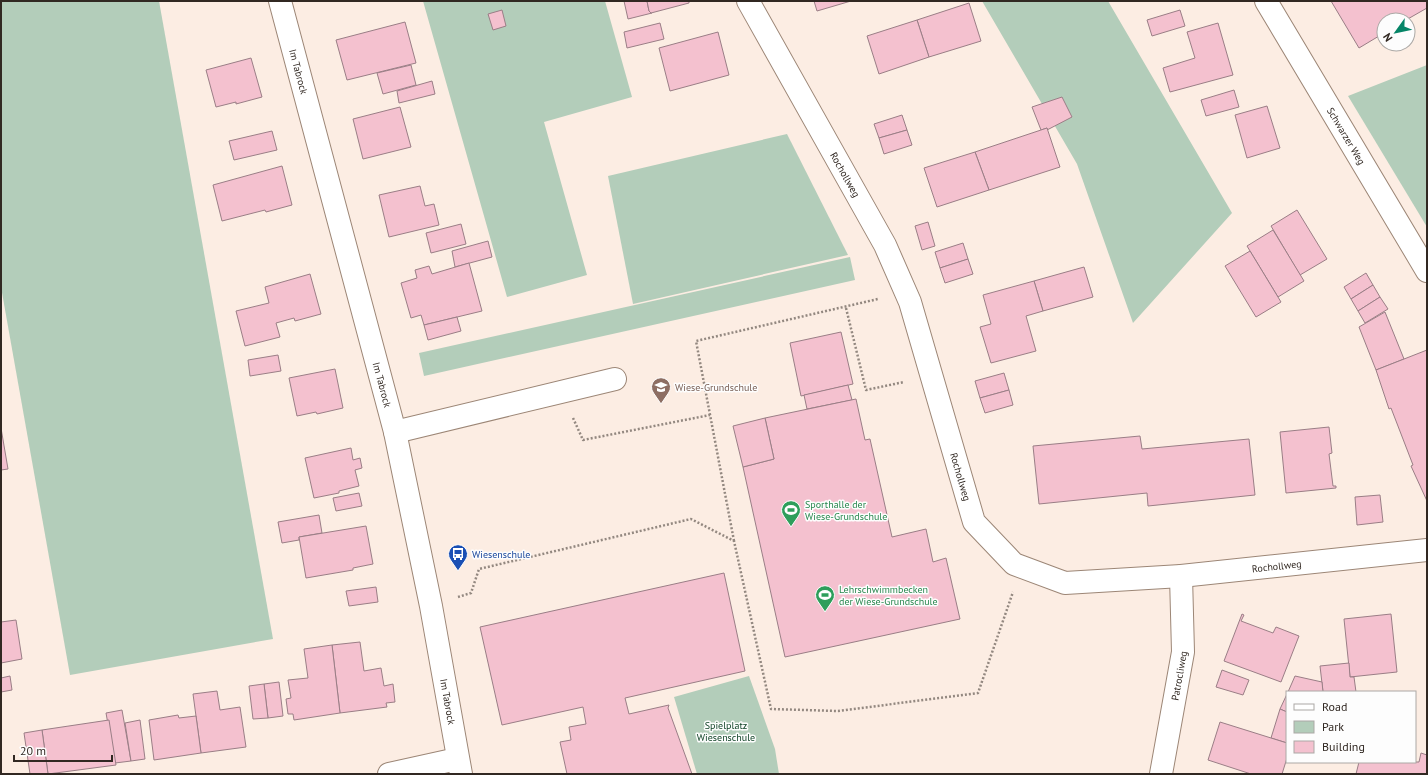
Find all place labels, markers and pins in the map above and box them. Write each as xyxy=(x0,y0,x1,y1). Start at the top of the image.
school or university icon: Wiese-Grundschule xyxy=(650,376,672,404)
place label: Wiese-Grundschule xyxy=(675,381,757,394)
place label: Sporthalle der Wiese-Grundschule xyxy=(805,498,887,523)
sports icon: Sporthalle der Wiese-Grundschule xyxy=(780,499,802,527)
bus stop icon: Wiesenschule xyxy=(447,543,469,571)
place label: Wiesenschule xyxy=(472,548,530,561)
place label: Lehrschwimmbecken der Wiese-Grundschule xyxy=(839,583,938,608)
sports icon: Lehrschwimmbecken der Wiese-Grundschule xyxy=(814,584,836,612)

